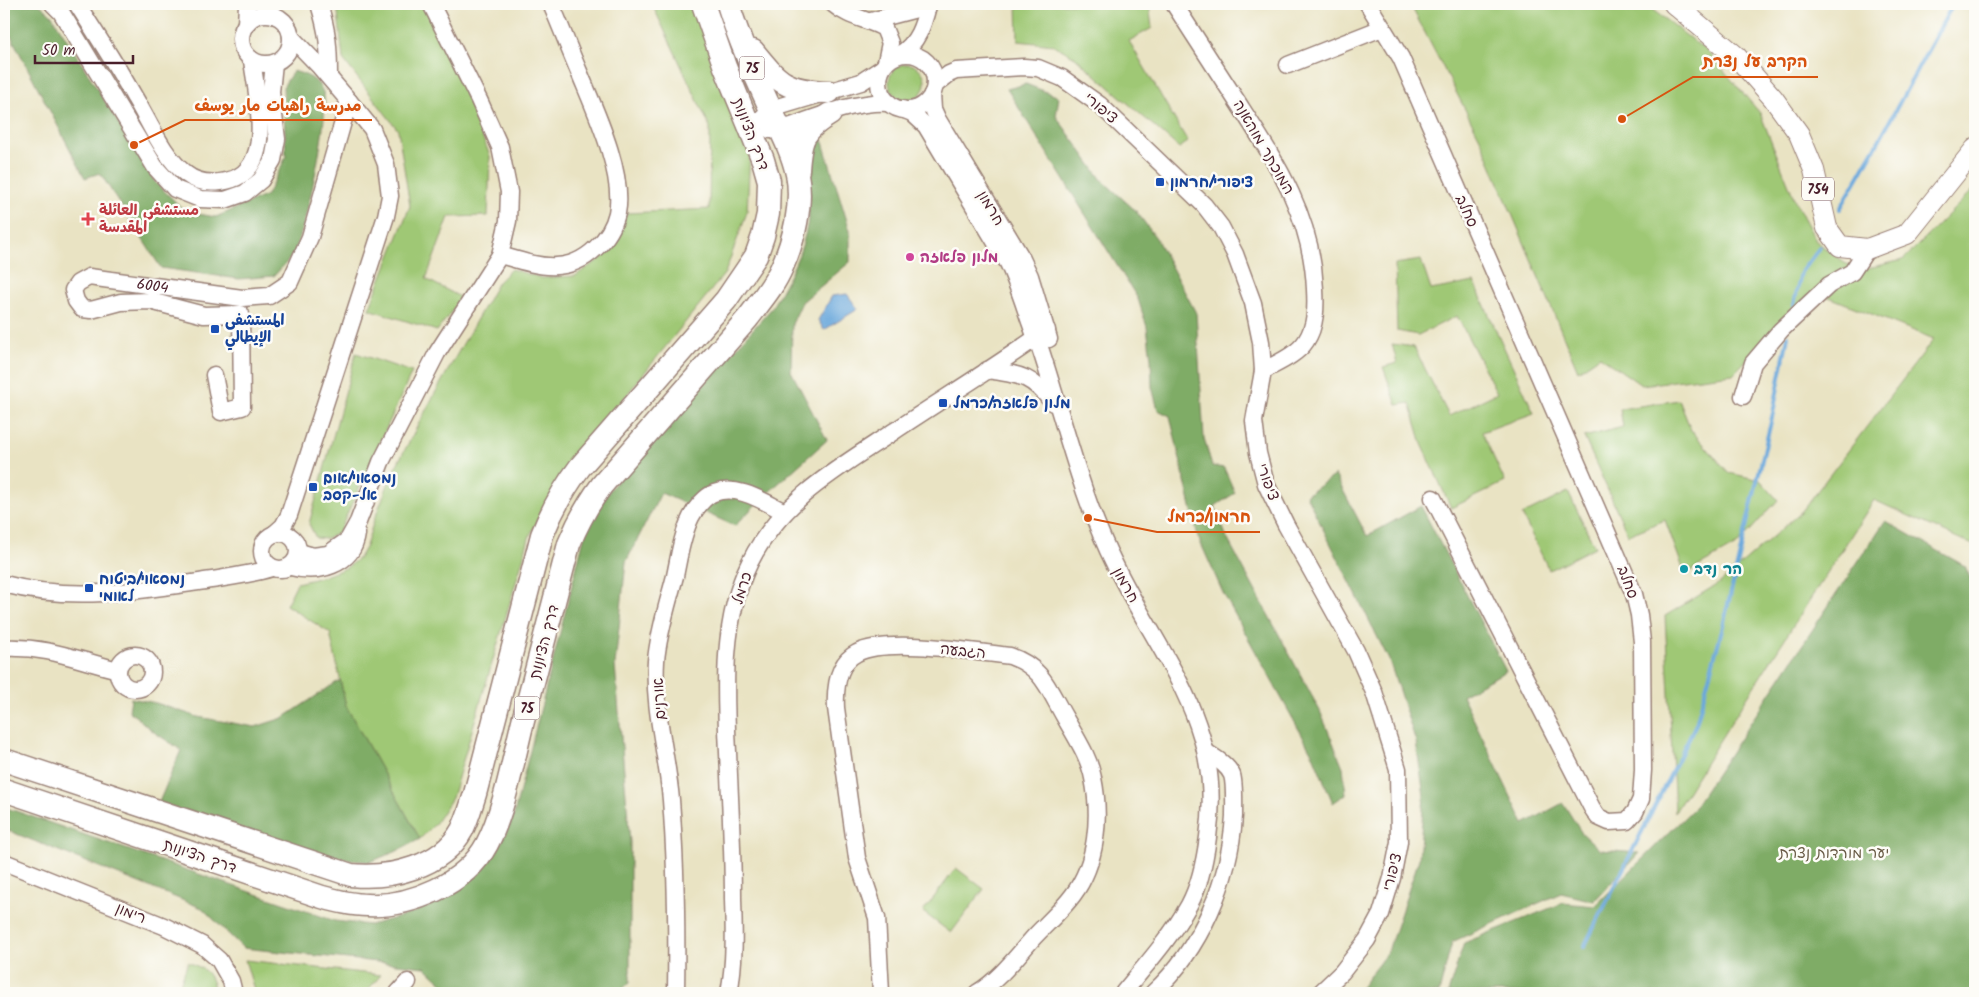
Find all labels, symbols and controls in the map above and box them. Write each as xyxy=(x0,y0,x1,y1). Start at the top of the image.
scale bar xyxy=(35,32,132,64)
text: 50 m xyxy=(42,39,76,63)
callout: הקרב על נצרת xyxy=(1693,46,1818,77)
text: הקרב על נצרת xyxy=(1701,50,1808,75)
road number: 75 xyxy=(740,56,764,80)
street label: ציפורי xyxy=(1078,87,1123,130)
callout: مدرسة راهبات مار يوسف xyxy=(185,89,372,120)
text: مدرسة راهبات مار يوسف xyxy=(194,94,362,119)
street label: דרך הציונות xyxy=(725,94,775,174)
street label: המוכתר מוהאנה xyxy=(1226,95,1300,200)
place label: ציפורי/חרמון xyxy=(1170,171,1253,195)
marker: ציפורי/חרמון xyxy=(1154,176,1166,188)
road number: 754 xyxy=(1802,178,1834,200)
street label: חרמון xyxy=(970,186,1010,231)
street label: סחלב xyxy=(1448,191,1484,232)
place label: مستشفى العائلة المقدسة xyxy=(99,199,199,240)
marker: مستشفى العائلة المقدسة xyxy=(81,212,95,226)
place label: מלון פלאזה xyxy=(920,246,998,270)
marker: מלון פלאזה xyxy=(904,251,916,263)
street label: 6004 xyxy=(135,273,170,301)
place label: المستشفى الإيطالي xyxy=(225,309,284,351)
marker: المستشفى الإيطالي xyxy=(209,323,221,335)
place label: מלון פלאזה/כרמל xyxy=(953,392,1071,416)
marker: מלון פלאזה/כרמל xyxy=(937,397,949,409)
street label: ציפורי xyxy=(1249,460,1285,504)
place label: נמסאוי/אום אל-קסב xyxy=(323,467,396,508)
marker: נמסאוי/אום אל-קסב xyxy=(307,481,319,493)
callout: חרמון/כרמל xyxy=(1157,501,1260,532)
text: חרמון/כרמל xyxy=(1167,505,1251,530)
place label: הר נדב xyxy=(1693,558,1742,582)
street label: סחלב xyxy=(1610,562,1644,602)
street label: חרמון xyxy=(1106,563,1145,608)
marker: הר נדב xyxy=(1678,563,1690,575)
place label: נמסאוי/ביטוח לאומי xyxy=(99,568,185,609)
street label: כרמל xyxy=(726,569,759,608)
marker: נמסאוי/ביטוח לאומי xyxy=(83,582,95,594)
street label: דרך הציונות xyxy=(523,602,566,682)
street label: הגבעה xyxy=(939,638,987,666)
street label: אורנים xyxy=(647,677,673,721)
road number: 75 xyxy=(514,696,540,720)
street label: דרך הציונות xyxy=(160,833,240,881)
park label: יער מורדות נצרת xyxy=(1778,842,1889,866)
street label: ציפורי xyxy=(1377,851,1409,894)
street label: רימון xyxy=(112,897,150,931)

